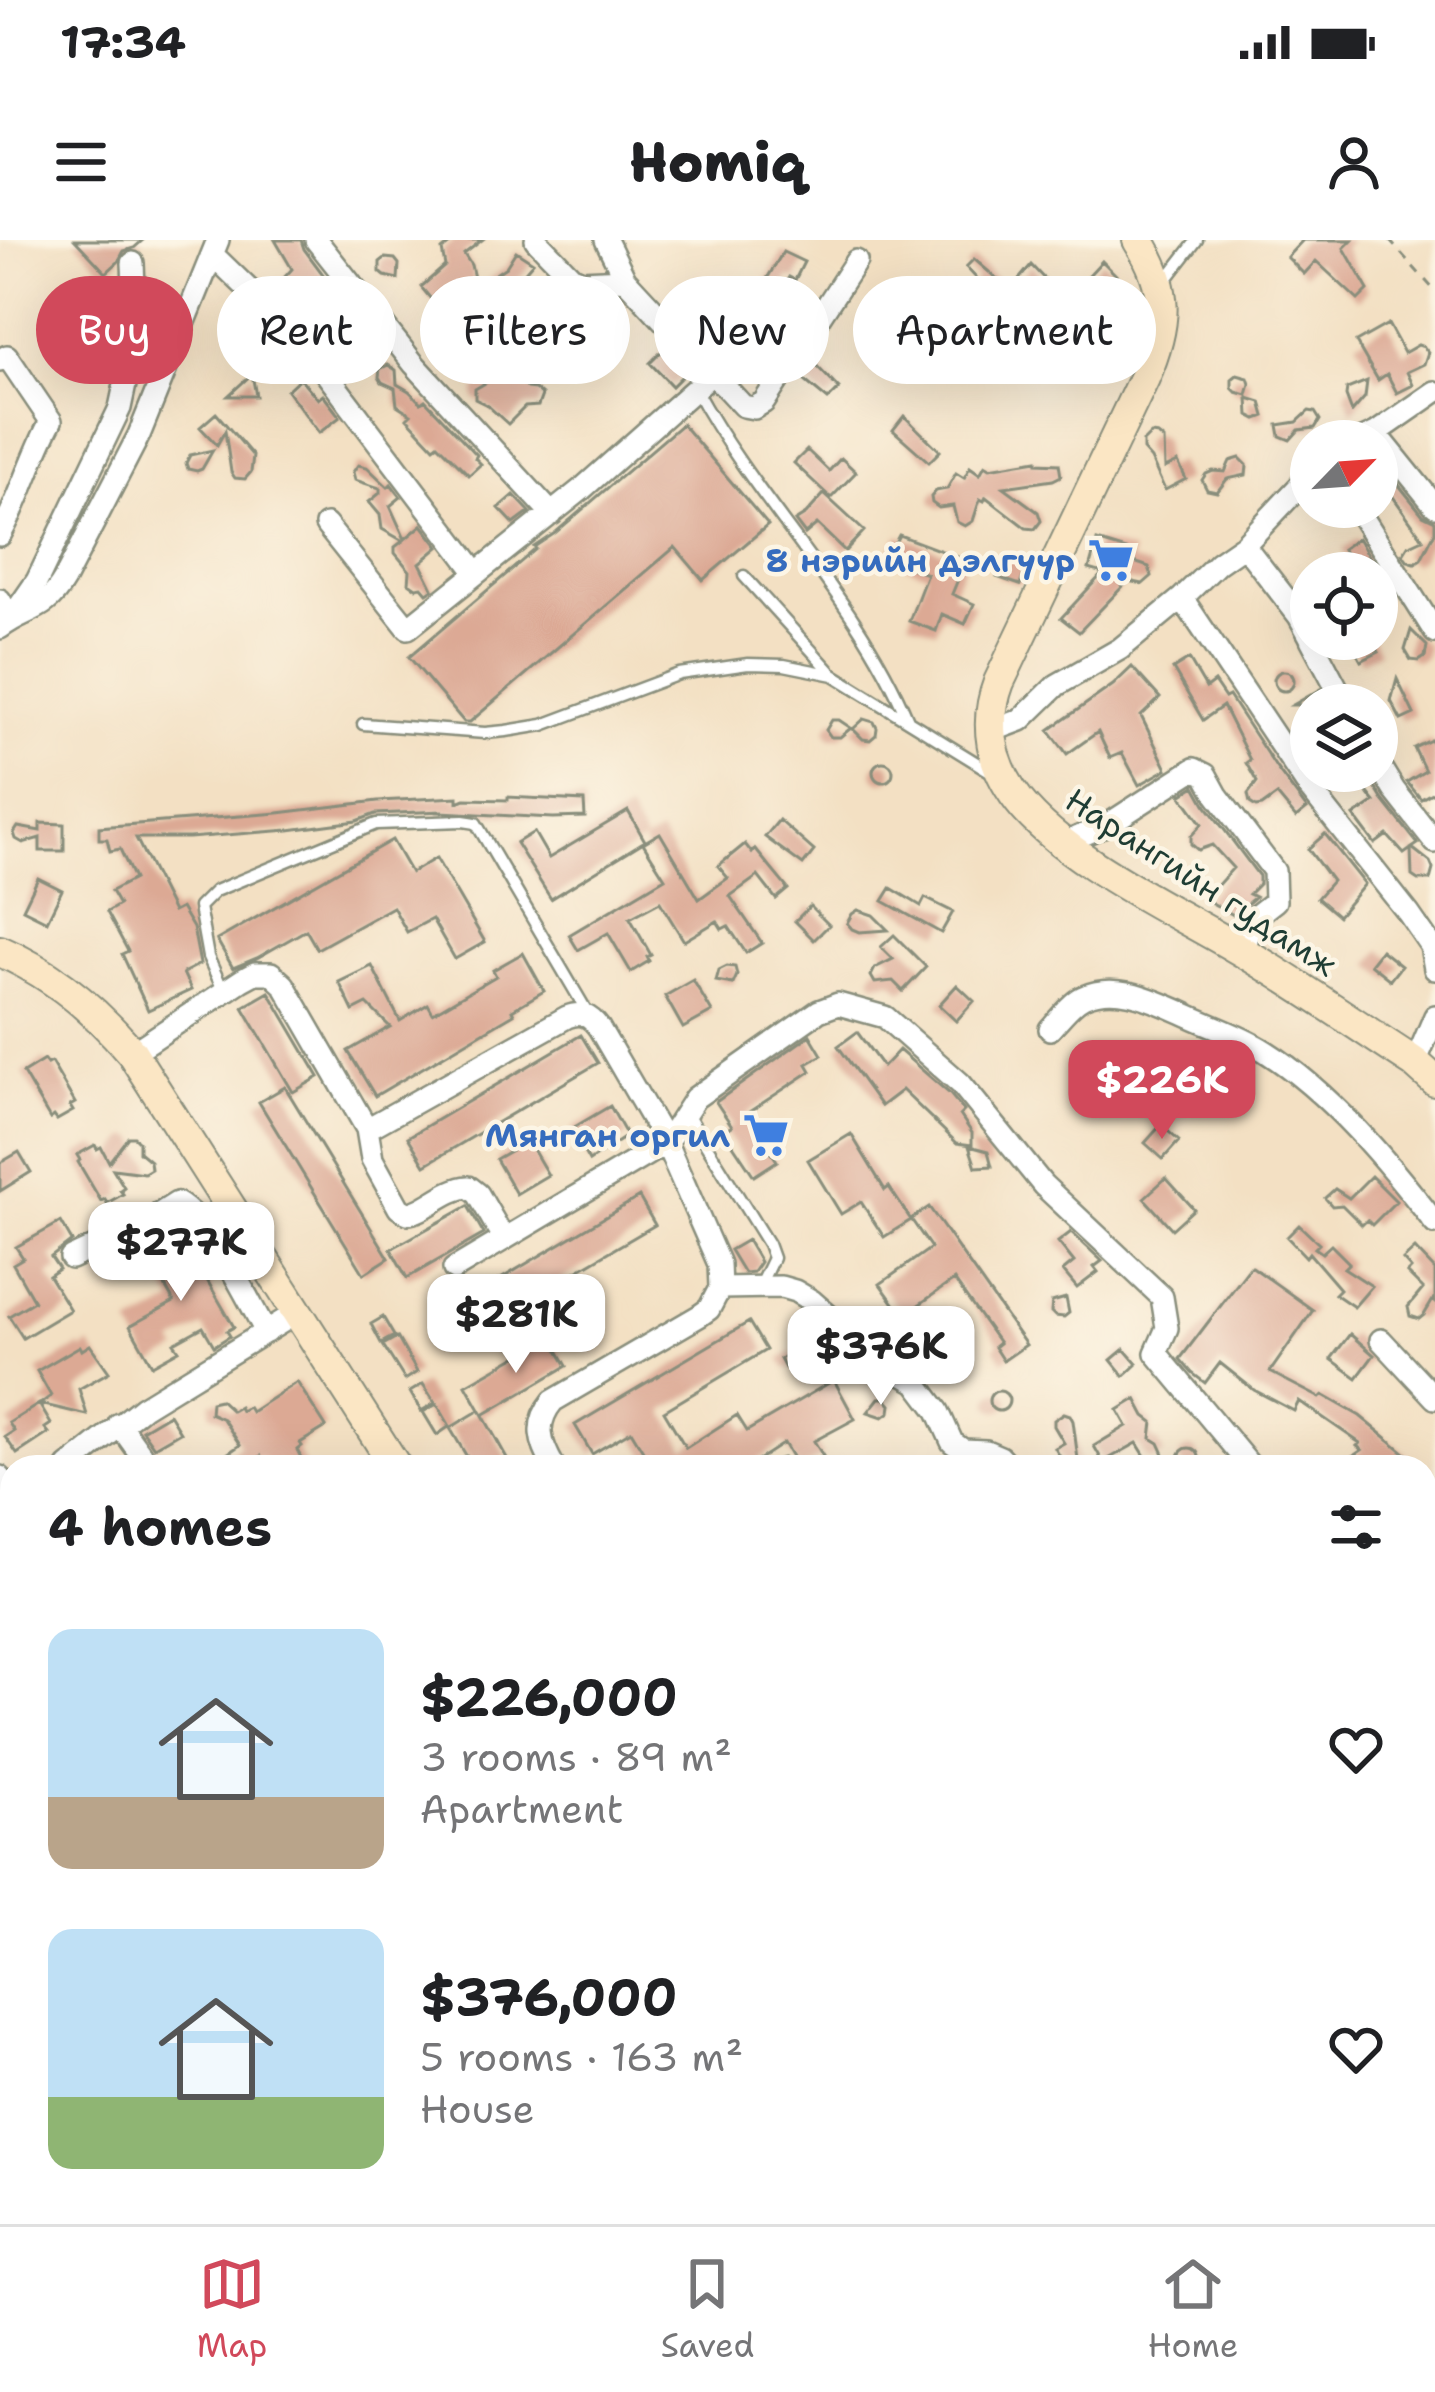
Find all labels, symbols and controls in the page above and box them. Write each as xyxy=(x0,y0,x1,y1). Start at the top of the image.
text: 17:34 xyxy=(60,12,186,72)
text: Homiq xyxy=(629,126,806,198)
icon: menu xyxy=(48,129,114,195)
icon: person xyxy=(1321,129,1387,195)
chip: Buy xyxy=(36,276,193,384)
chip: Rent xyxy=(217,276,396,384)
chip: Filters xyxy=(420,276,630,384)
chip: New xyxy=(654,276,829,384)
chip: Apartment xyxy=(853,276,1156,384)
north arrow xyxy=(1290,420,1398,528)
map controls xyxy=(1290,420,1398,792)
supermarket icon: 8 нэрийн дэлгүүр xyxy=(1086,535,1136,585)
place label: 8 нэрийн дэлгүүр xyxy=(766,538,1075,583)
button: locate xyxy=(1290,552,1398,660)
button: layers xyxy=(1290,684,1398,792)
street label: Нарангийн гудамж xyxy=(1057,777,1346,987)
pin: $226K xyxy=(1078,1040,1246,1142)
text: $226K xyxy=(1095,1053,1229,1105)
supermarket icon: Мянган оргил xyxy=(741,1110,791,1160)
place label: Мянган оргил xyxy=(485,1113,730,1158)
pin: $277K xyxy=(97,1202,265,1304)
text: $277K xyxy=(115,1215,247,1267)
pin: $281K xyxy=(432,1274,600,1376)
text: $281K xyxy=(454,1287,578,1339)
pin: $376K xyxy=(797,1306,965,1408)
text: $376K xyxy=(814,1319,948,1371)
text: 4 homes xyxy=(48,1493,272,1561)
icon: filters xyxy=(1323,1494,1389,1560)
text: $226,000 xyxy=(420,1663,678,1731)
icon: home xyxy=(144,1677,288,1821)
icon: heart xyxy=(1323,1716,1389,1782)
text: 3 rooms · 89 m² xyxy=(420,1731,732,1783)
text: Apartment xyxy=(420,1783,623,1835)
text: $376,000 xyxy=(420,1963,677,2031)
icon: home xyxy=(144,1977,288,2121)
icon: heart xyxy=(1323,2016,1389,2082)
text: 5 rooms · 163 m² xyxy=(420,2031,743,2083)
text: House xyxy=(420,2083,535,2135)
tab: Map xyxy=(197,2251,267,2368)
tab: Saved xyxy=(661,2251,754,2368)
tab: Home xyxy=(1148,2251,1238,2368)

